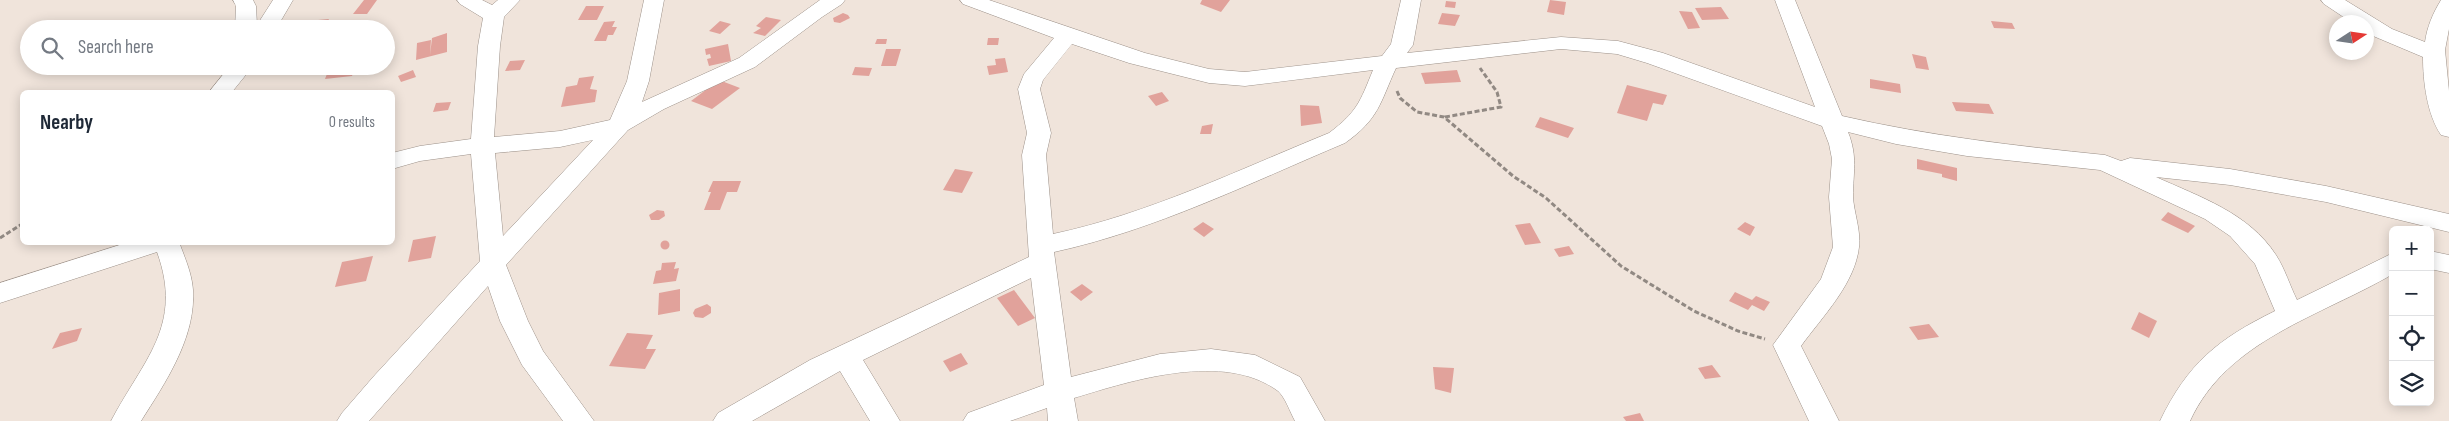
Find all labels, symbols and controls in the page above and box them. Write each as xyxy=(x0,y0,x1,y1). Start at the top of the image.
north arrow xyxy=(2329,15,2374,60)
search box xyxy=(20,20,395,75)
icon: search xyxy=(38,34,66,62)
text: Search here xyxy=(78,36,154,59)
text: Nearby xyxy=(40,110,93,135)
text: 0 results xyxy=(329,113,375,132)
map controls xyxy=(2389,226,2434,406)
button: + xyxy=(2389,226,2434,271)
button: − xyxy=(2389,271,2434,316)
button: locate xyxy=(2389,316,2434,361)
button: layers xyxy=(2389,361,2434,406)

